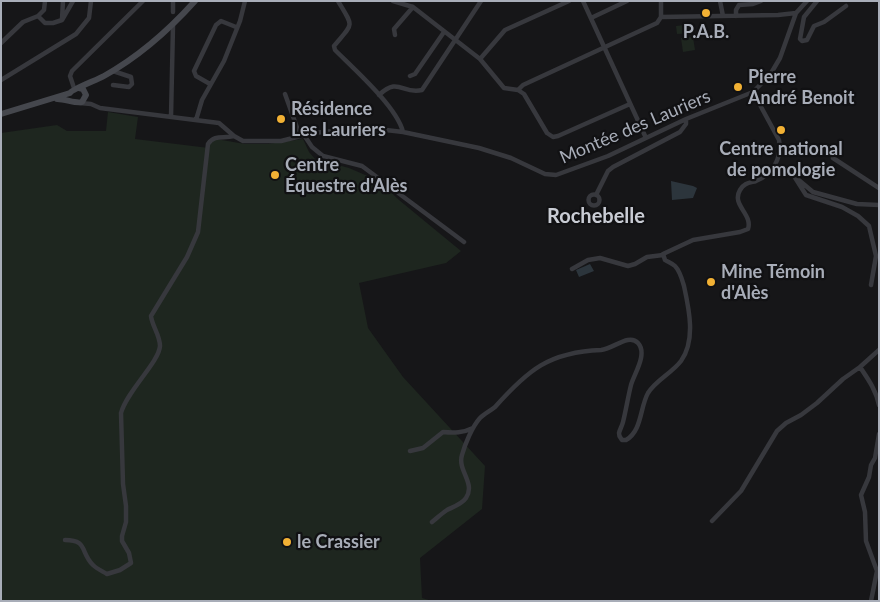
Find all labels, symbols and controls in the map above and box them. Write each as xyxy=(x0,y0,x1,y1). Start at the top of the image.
marker: P.A.B. xyxy=(700,7,712,19)
place label: P.A.B. xyxy=(683,21,729,43)
place label: Pierre André Benoit xyxy=(748,66,854,108)
marker: Pierre André Benoit xyxy=(732,81,744,93)
street label: Montée des Lauriers xyxy=(556,86,714,168)
place label: Résidence Les Lauriers xyxy=(291,98,386,140)
marker: Résidence Les Lauriers xyxy=(275,113,287,125)
marker: Centre national de pomologie xyxy=(775,124,787,136)
place label: Centre national de pomologie xyxy=(719,138,843,180)
place label: Centre Équestre d'Alès xyxy=(285,154,407,196)
marker: Centre Équestre d'Alès xyxy=(269,169,281,181)
district label: Rochebelle xyxy=(547,205,645,229)
place label: Mine Témoin d'Alès xyxy=(721,261,825,304)
marker: Mine Témoin d'Alès xyxy=(705,276,717,288)
place label: le Crassier xyxy=(297,531,380,553)
marker: le Crassier xyxy=(281,536,293,548)

